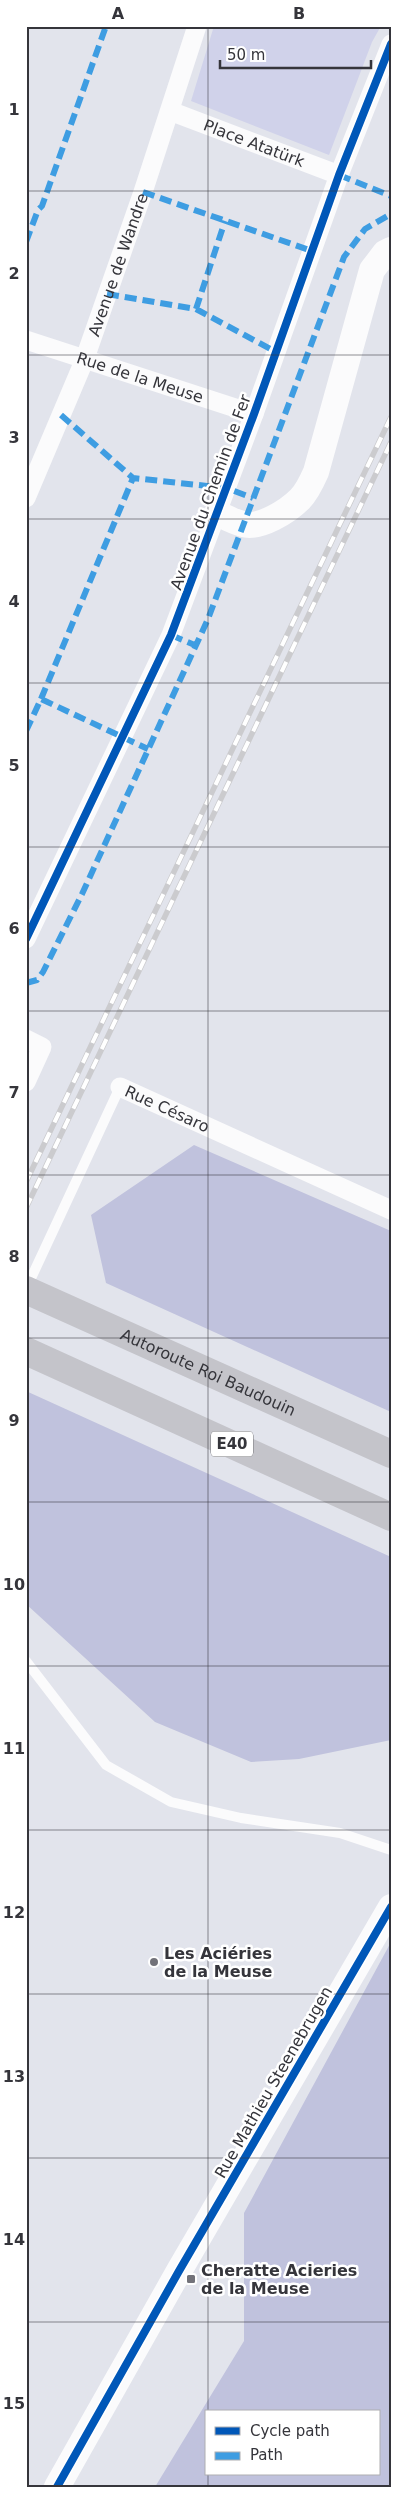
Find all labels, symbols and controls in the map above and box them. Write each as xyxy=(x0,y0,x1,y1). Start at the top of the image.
text: A xyxy=(112,4,125,23)
text: B xyxy=(293,4,305,23)
scale bar xyxy=(220,38,371,70)
text: 50 m xyxy=(227,46,265,64)
text: 1 xyxy=(8,100,20,119)
street label: Place Atatürk xyxy=(201,116,308,171)
street label: Avenue de Wandre xyxy=(84,190,152,339)
text: 2 xyxy=(8,264,20,283)
street label: Rue de la Meuse xyxy=(74,348,206,407)
street label: Avenue du Chemin de Fer xyxy=(166,392,255,592)
text: 3 xyxy=(8,428,20,447)
text: 4 xyxy=(8,592,20,611)
text: 5 xyxy=(8,756,20,775)
text: 6 xyxy=(8,919,20,938)
street label: Rue Césaro xyxy=(122,1082,212,1136)
text: 7 xyxy=(8,1083,20,1102)
text: 8 xyxy=(8,1247,20,1266)
street label: Autoroute Roi Baudouin xyxy=(118,1325,299,1420)
text: 9 xyxy=(8,1411,20,1430)
road number: E40 xyxy=(211,1432,253,1456)
text: 10 xyxy=(3,1575,25,1594)
text: 11 xyxy=(3,1739,25,1758)
text: 12 xyxy=(3,1903,25,1922)
place label: Les Aciéries de la Meuse xyxy=(164,1944,272,1981)
marker: Les Aciéries de la Meuse xyxy=(148,1956,160,1968)
street label: Rue Mathieu Steenebrugen xyxy=(211,1983,336,2181)
text: 13 xyxy=(3,2067,25,2086)
text: 14 xyxy=(3,2230,25,2249)
place label: Cheratte Acieries de la Meuse xyxy=(201,2261,357,2298)
marker: Cheratte Acieries de la Meuse xyxy=(185,2273,197,2285)
text: 15 xyxy=(3,2394,25,2413)
legend xyxy=(205,2410,380,2476)
text: Cycle path xyxy=(250,2422,330,2440)
text: Path xyxy=(250,2446,283,2464)

